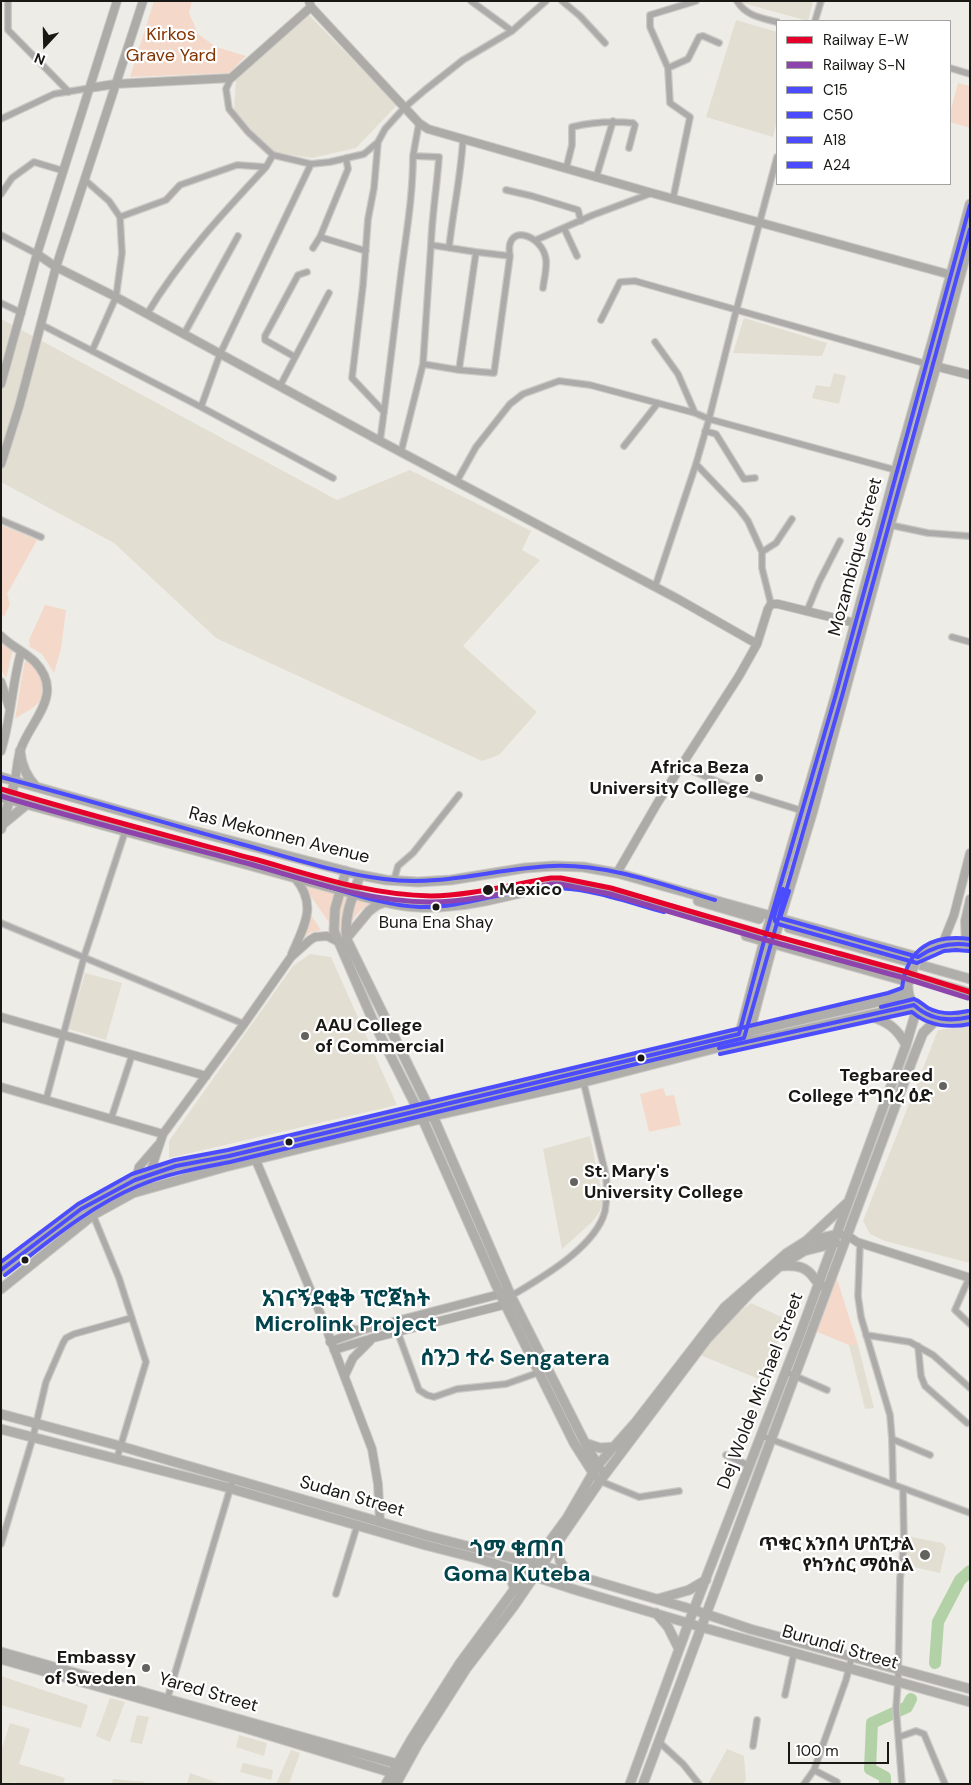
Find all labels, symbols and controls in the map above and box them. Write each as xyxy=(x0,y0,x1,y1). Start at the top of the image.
north arrow xyxy=(20,20,70,70)
legend xyxy=(776,20,951,185)
park label: Kirkos Grave Yard xyxy=(126,24,216,66)
text: Railway E-W xyxy=(823,30,909,50)
text: N xyxy=(32,49,48,69)
text: Railway S-N xyxy=(823,55,905,75)
text: C15 xyxy=(823,80,848,100)
text: C50 xyxy=(823,105,853,125)
text: A18 xyxy=(823,130,846,150)
text: A24 xyxy=(823,155,850,175)
street label: Mozambique Street xyxy=(824,475,888,639)
place label: Africa Beza University College xyxy=(590,757,749,800)
marker: Africa Beza University College xyxy=(753,772,765,784)
street label: Ras Mekonnen Avenue xyxy=(186,803,372,869)
place label: Mexico xyxy=(499,879,562,901)
marker: Mexico xyxy=(481,883,495,897)
marker: Buna Ena Shay xyxy=(431,902,441,912)
place label: Buna Ena Shay xyxy=(379,914,493,934)
place label: AAU College of Commercial xyxy=(315,1015,444,1058)
marker: AAU College of Commercial xyxy=(299,1030,311,1042)
unlabelled marker xyxy=(636,1053,646,1063)
place label: Tegbareed College ተግባረ ዕድ xyxy=(788,1065,933,1108)
marker: Tegbareed College ተግባረ ዕድ xyxy=(937,1080,949,1092)
unlabelled marker xyxy=(284,1137,294,1147)
place label: St. Mary's University College xyxy=(584,1161,743,1204)
marker: St. Mary's University College xyxy=(568,1176,580,1188)
unlabelled marker xyxy=(20,1255,30,1265)
district label: አገናኝደቂቅ ፕሮጀክት Microlink Project xyxy=(255,1287,437,1338)
street label: Dej Wolde Michael Street xyxy=(713,1289,809,1493)
district label: ሰንጋ ተራ Sengatera xyxy=(420,1346,610,1372)
street label: Sudan Street xyxy=(297,1472,407,1522)
place label: ጥቁር አንበሳ ሆስፒታል የካንሰር ማዕከል xyxy=(759,1534,914,1576)
district label: ጎማ ቁጠባ Goma Kuteba xyxy=(444,1537,590,1588)
marker: ጥቁር አንበሳ ሆስፒታል የካንሰር ማዕከል xyxy=(918,1548,932,1562)
street label: Burundi Street xyxy=(779,1621,901,1675)
place label: Embassy of Sweden xyxy=(44,1647,136,1690)
marker: Embassy of Sweden xyxy=(140,1662,152,1674)
street label: Yared Street xyxy=(156,1668,260,1718)
scale bar xyxy=(791,1732,892,1764)
text: 100 m xyxy=(796,1741,839,1761)

